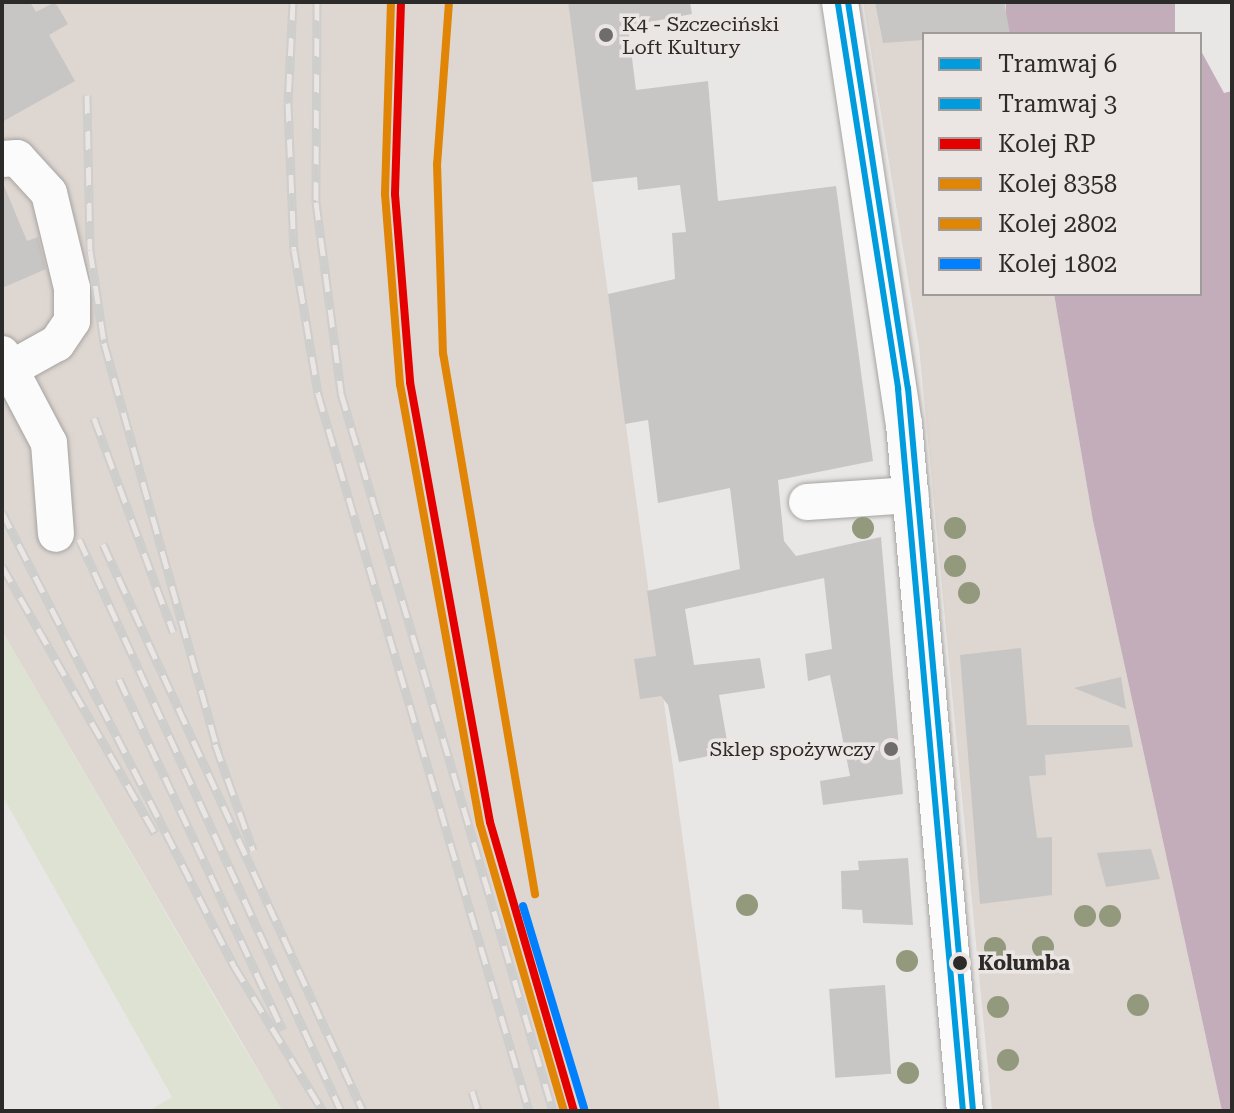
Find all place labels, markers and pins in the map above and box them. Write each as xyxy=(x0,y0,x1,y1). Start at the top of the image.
place label: K4 - Szczeciński Loft Kultury xyxy=(622,12,779,59)
marker: K4 - Szczeciński Loft Kultury xyxy=(597,26,615,44)
place label: Sklep spożywczy xyxy=(710,737,875,761)
marker: Sklep spożywczy xyxy=(882,740,900,758)
place label: Kolumba xyxy=(978,951,1070,975)
marker: Kolumba xyxy=(949,952,971,974)

